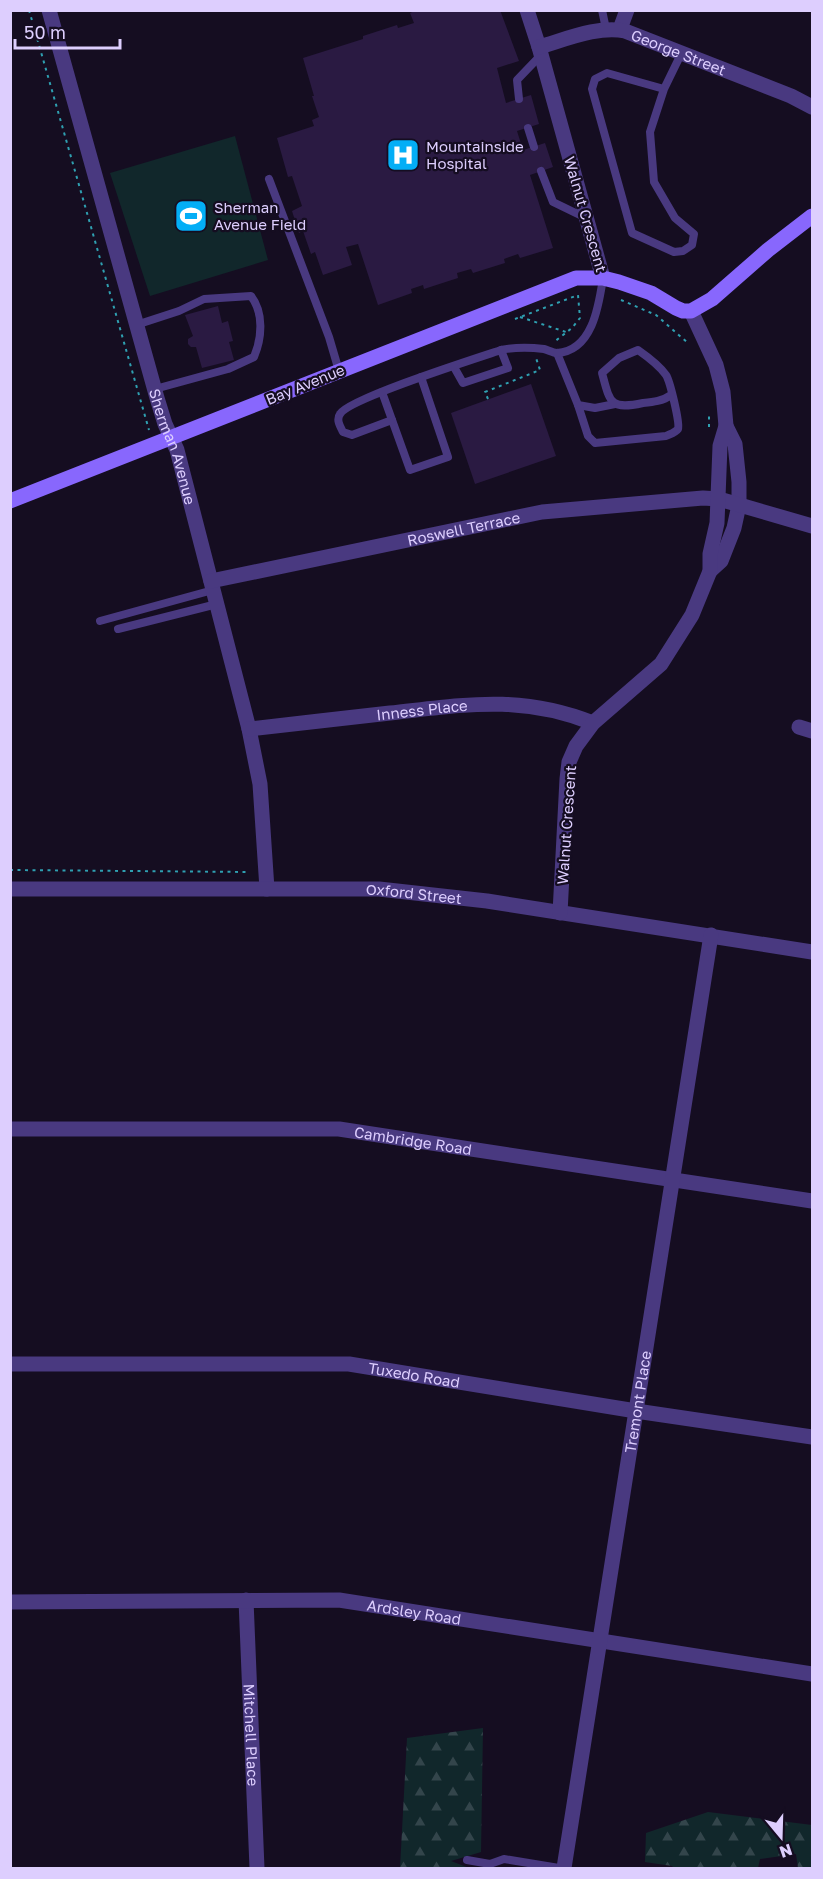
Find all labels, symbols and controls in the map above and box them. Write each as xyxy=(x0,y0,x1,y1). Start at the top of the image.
scale bar xyxy=(15,12,120,50)
text: 50 m xyxy=(24,21,66,43)
street label: George Street xyxy=(629,25,729,79)
hospital icon: Mountainside Hospital xyxy=(385,137,421,173)
place label: Mountainside Hospital xyxy=(426,137,524,172)
street label: Walnut Crescent xyxy=(561,154,611,274)
sports icon: Sherman Avenue Field xyxy=(173,198,209,234)
place label: Sherman Avenue Field xyxy=(214,198,306,233)
street label: Bay Avenue xyxy=(263,360,347,408)
street label: Sherman Avenue xyxy=(146,387,200,507)
street label: Roswell Terrace xyxy=(406,508,522,549)
street label: Inness Place xyxy=(375,696,468,723)
street label: Walnut Crescent xyxy=(553,765,579,885)
street label: Oxford Street xyxy=(366,880,463,907)
street label: Cambridge Road xyxy=(353,1122,473,1158)
street label: Tremont Place xyxy=(621,1349,654,1454)
street label: Tuxedo Road xyxy=(367,1358,461,1391)
street label: Ardsley Road xyxy=(366,1596,462,1628)
street label: Mitchell Place xyxy=(240,1683,263,1787)
north arrow xyxy=(751,1807,811,1867)
text: N xyxy=(777,1840,795,1863)

